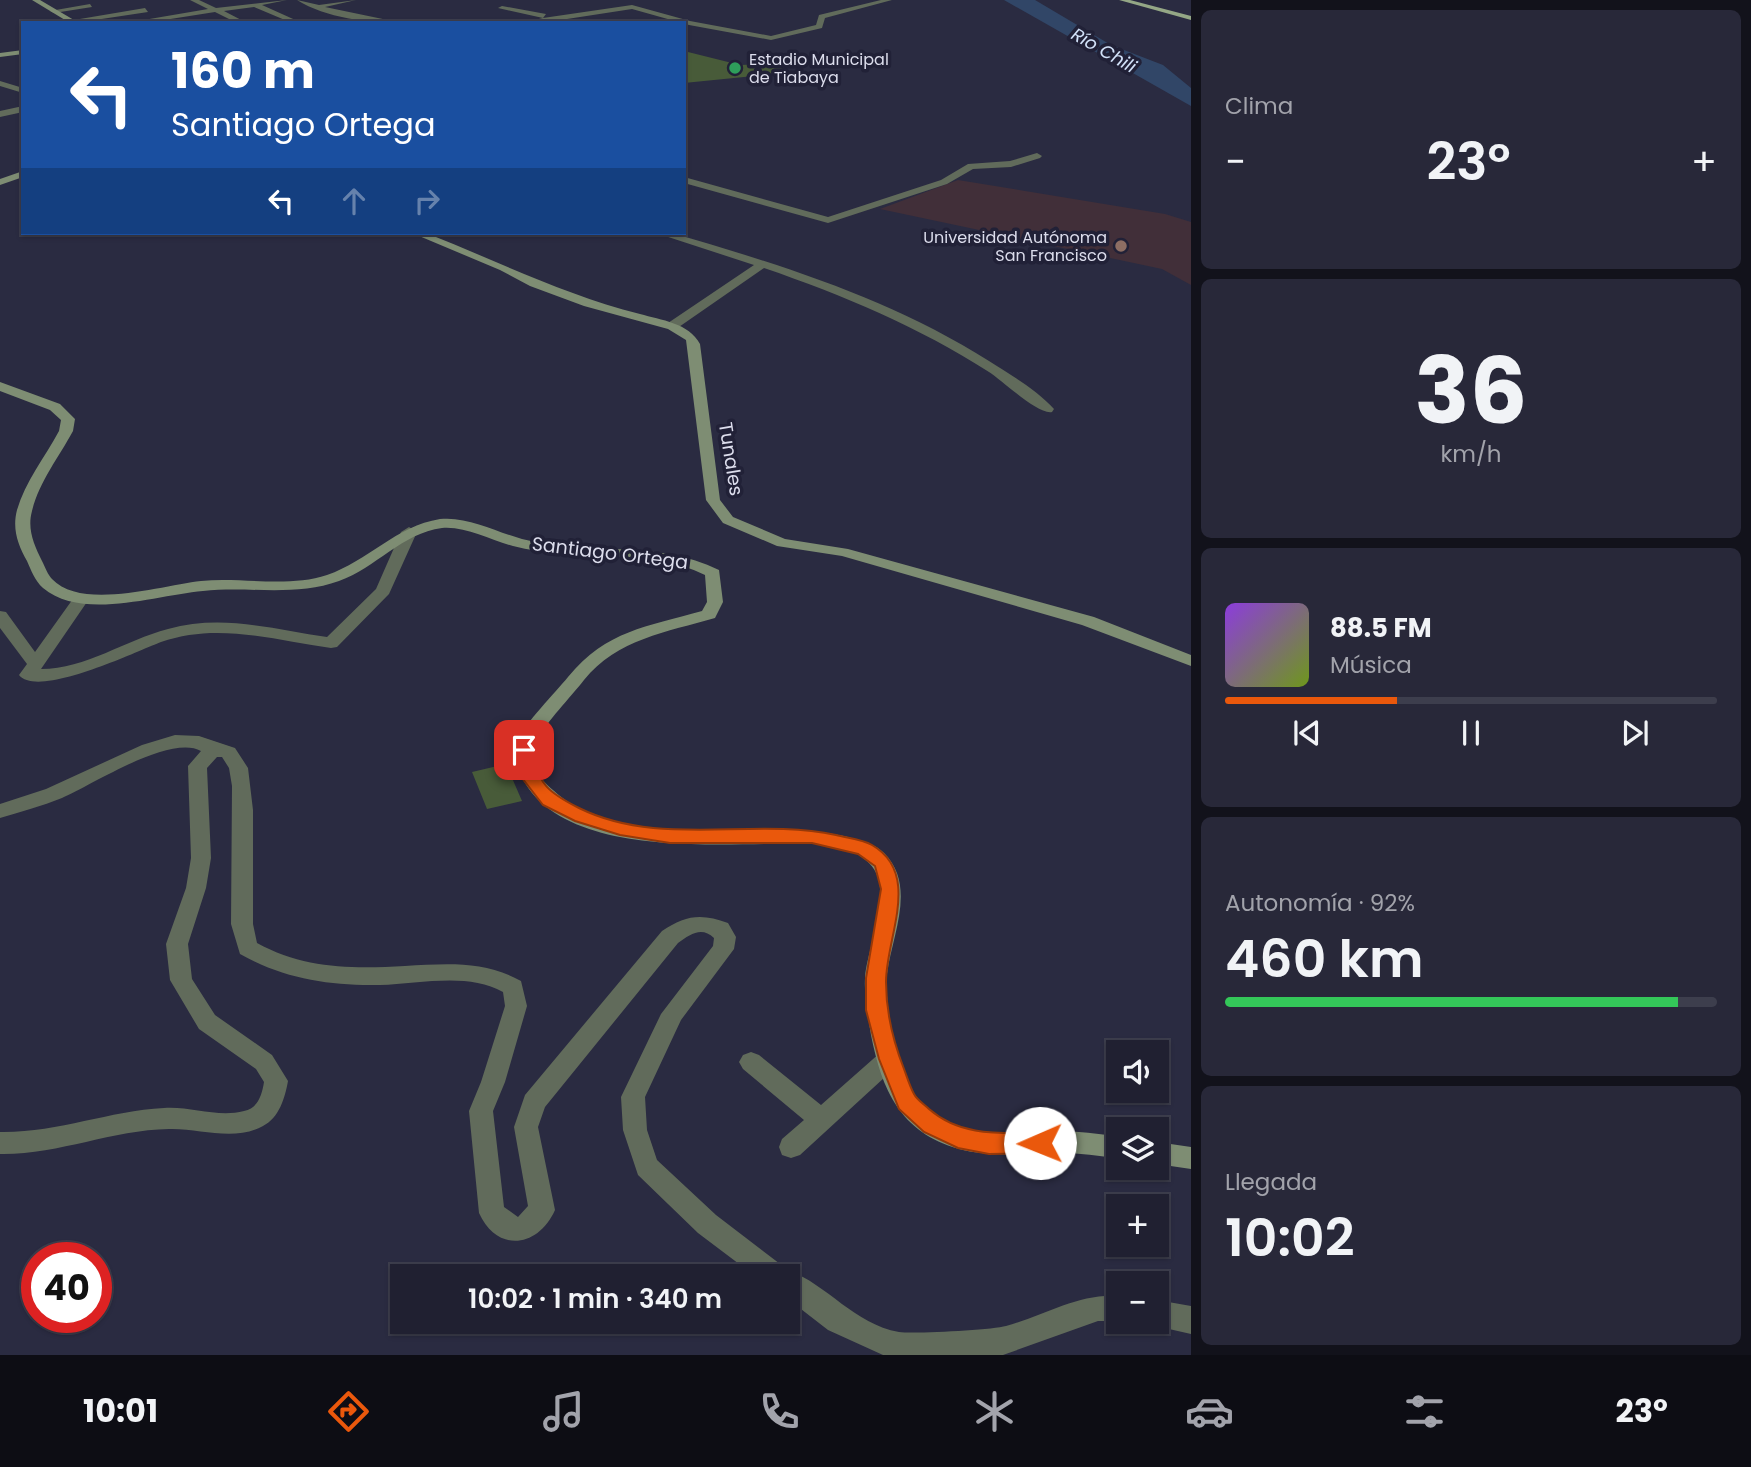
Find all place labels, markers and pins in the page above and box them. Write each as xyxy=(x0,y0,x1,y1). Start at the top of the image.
place label: Estadio Municipal de Tiabaya xyxy=(749,48,889,89)
marker: Estadio Municipal de Tiabaya xyxy=(727,60,743,76)
place label: Universidad Autónoma San Francisco xyxy=(923,226,1107,267)
marker: Universidad Autónoma San Francisco xyxy=(1113,238,1129,254)
pin xyxy=(494,720,554,780)

